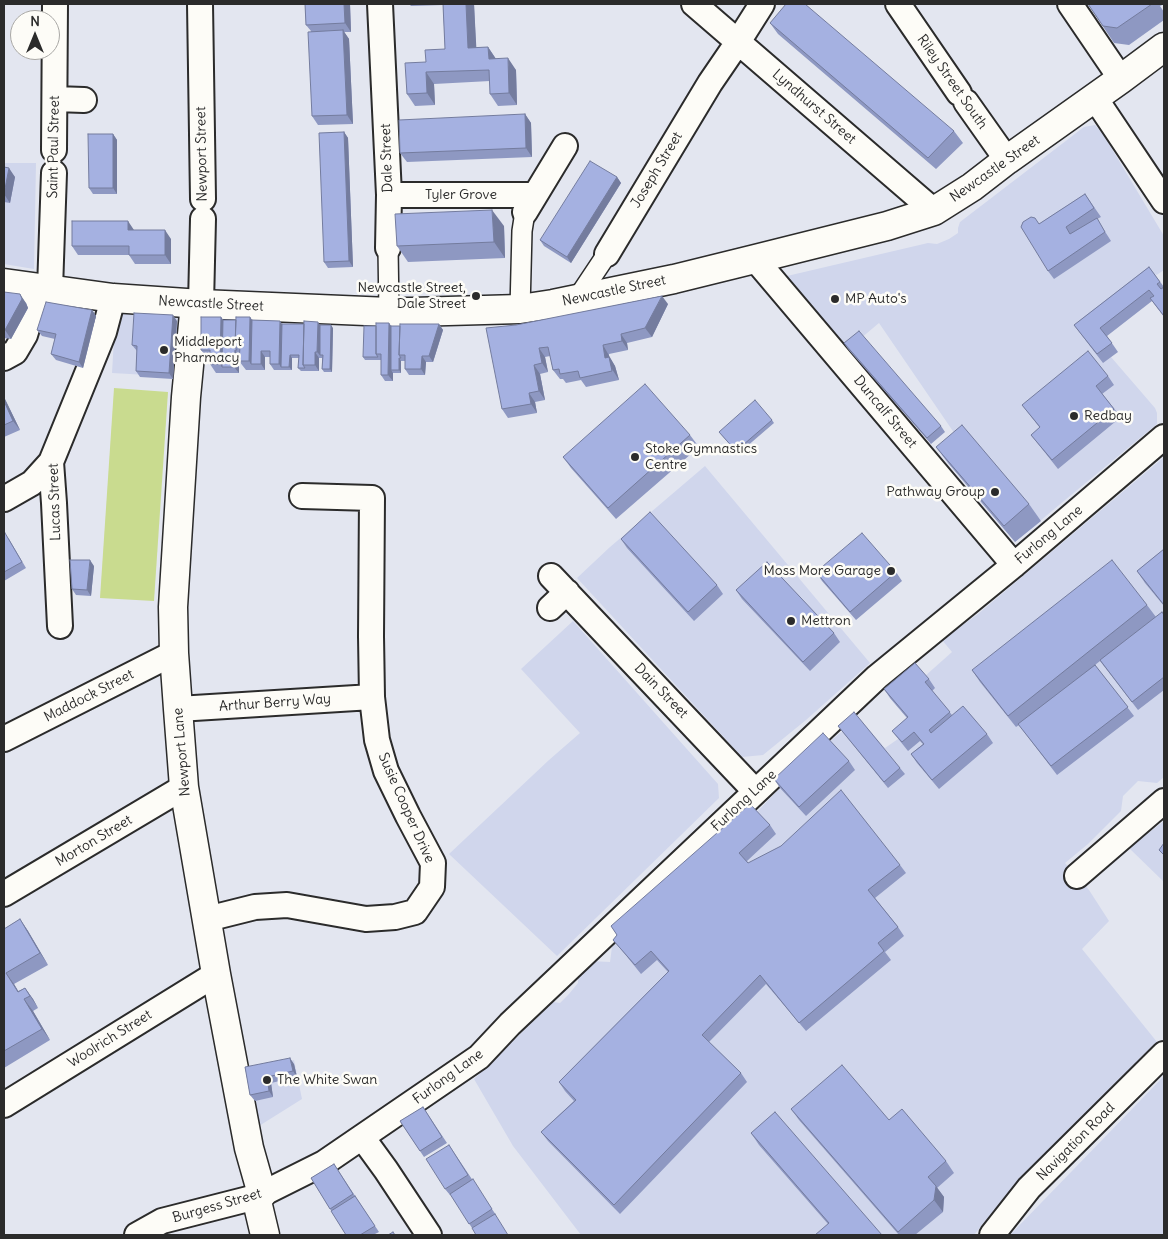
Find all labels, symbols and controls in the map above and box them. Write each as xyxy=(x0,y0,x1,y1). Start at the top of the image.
north arrow xyxy=(10,10,60,60)
text: N xyxy=(30,12,40,30)
street label: Riley Street South xyxy=(913,32,991,132)
street label: Lyndhurst Street xyxy=(769,66,859,148)
street label: Saint Paul Street xyxy=(45,95,63,199)
street label: Newport Street xyxy=(193,106,211,202)
street label: Dale Street xyxy=(377,123,397,193)
street label: Joseph Street xyxy=(628,129,686,211)
street label: Newcastle Street xyxy=(947,132,1043,206)
street label: Tyler Grove xyxy=(425,187,497,203)
street label: Newcastle Street xyxy=(561,272,667,310)
place label: Newcastle Street, Dale Street xyxy=(357,280,466,312)
marker: Newcastle Street, Dale Street xyxy=(470,290,482,302)
place label: MP Auto's xyxy=(845,291,907,307)
street label: Newcastle Street xyxy=(158,293,264,315)
marker: MP Auto's xyxy=(829,293,841,305)
place label: Middleport Pharmacy xyxy=(174,334,242,367)
marker: Middleport Pharmacy xyxy=(158,344,170,356)
street label: Duncalf Street xyxy=(850,372,920,452)
place label: Redbay xyxy=(1084,408,1132,424)
marker: Redbay xyxy=(1068,410,1080,422)
place label: Stoke Gymnastics Centre xyxy=(645,441,757,474)
marker: Stoke Gymnastics Centre xyxy=(629,451,641,463)
street label: Lucas Street xyxy=(45,463,65,541)
place label: Pathway Group xyxy=(886,484,985,500)
marker: Pathway Group xyxy=(989,486,1001,498)
street label: Furlong Lane xyxy=(1012,502,1086,568)
place label: Moss More Garage xyxy=(764,563,881,579)
marker: Moss More Garage xyxy=(885,565,897,577)
place label: Mettron xyxy=(801,613,851,629)
marker: Mettron xyxy=(785,615,797,627)
street label: Dain Street xyxy=(631,660,691,722)
street label: Maddock Street xyxy=(41,666,137,726)
street label: Arthur Berry Way xyxy=(218,691,332,715)
street label: Newport Lane xyxy=(170,707,194,797)
street label: Susie Cooper Drive xyxy=(374,750,438,866)
street label: Furlong Lane xyxy=(708,767,780,835)
street label: Morton Street xyxy=(53,812,135,870)
street label: Woolrich Street xyxy=(65,1006,155,1072)
street label: Furlong Lane xyxy=(410,1046,486,1108)
place label: The White Swan xyxy=(277,1072,377,1088)
marker: The White Swan xyxy=(261,1074,273,1086)
street label: Navigation Road xyxy=(1034,1100,1118,1184)
street label: Burgess Street xyxy=(171,1185,263,1227)

